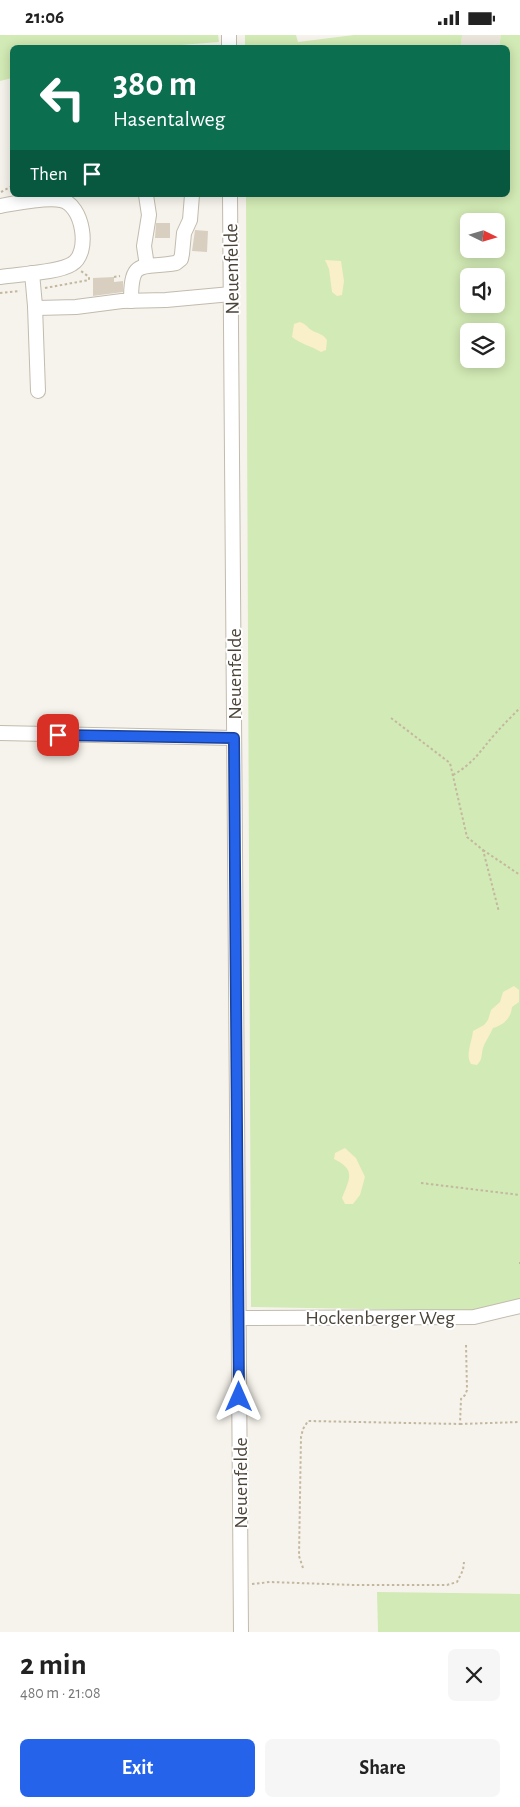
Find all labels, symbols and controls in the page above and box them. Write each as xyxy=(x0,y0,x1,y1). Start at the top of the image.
text: 21:06 xyxy=(25,8,64,27)
icon: left xyxy=(30,65,95,130)
text: 380 m xyxy=(113,67,197,102)
text: Hasentalweg xyxy=(113,108,225,130)
icon: arrive xyxy=(78,160,106,188)
text: Then xyxy=(30,165,68,184)
north arrow xyxy=(460,213,505,257)
map controls xyxy=(460,213,505,368)
street label: Neuenfelde xyxy=(221,223,243,315)
button: sound xyxy=(460,268,505,313)
button: layers xyxy=(460,323,505,368)
street label: Neuenfelde xyxy=(225,628,245,720)
pin xyxy=(37,714,79,756)
icon: arrive xyxy=(44,721,72,749)
street label: Hockenberger Weg xyxy=(305,1308,455,1328)
position arrow xyxy=(212,1370,264,1422)
street label: Neuenfelde xyxy=(231,1437,251,1529)
button: close xyxy=(448,1649,500,1701)
text: 2 min xyxy=(20,1650,87,1680)
text: 480 m · 21:08 xyxy=(20,1685,101,1701)
button: Exit xyxy=(20,1739,255,1797)
button: Share xyxy=(265,1739,500,1797)

